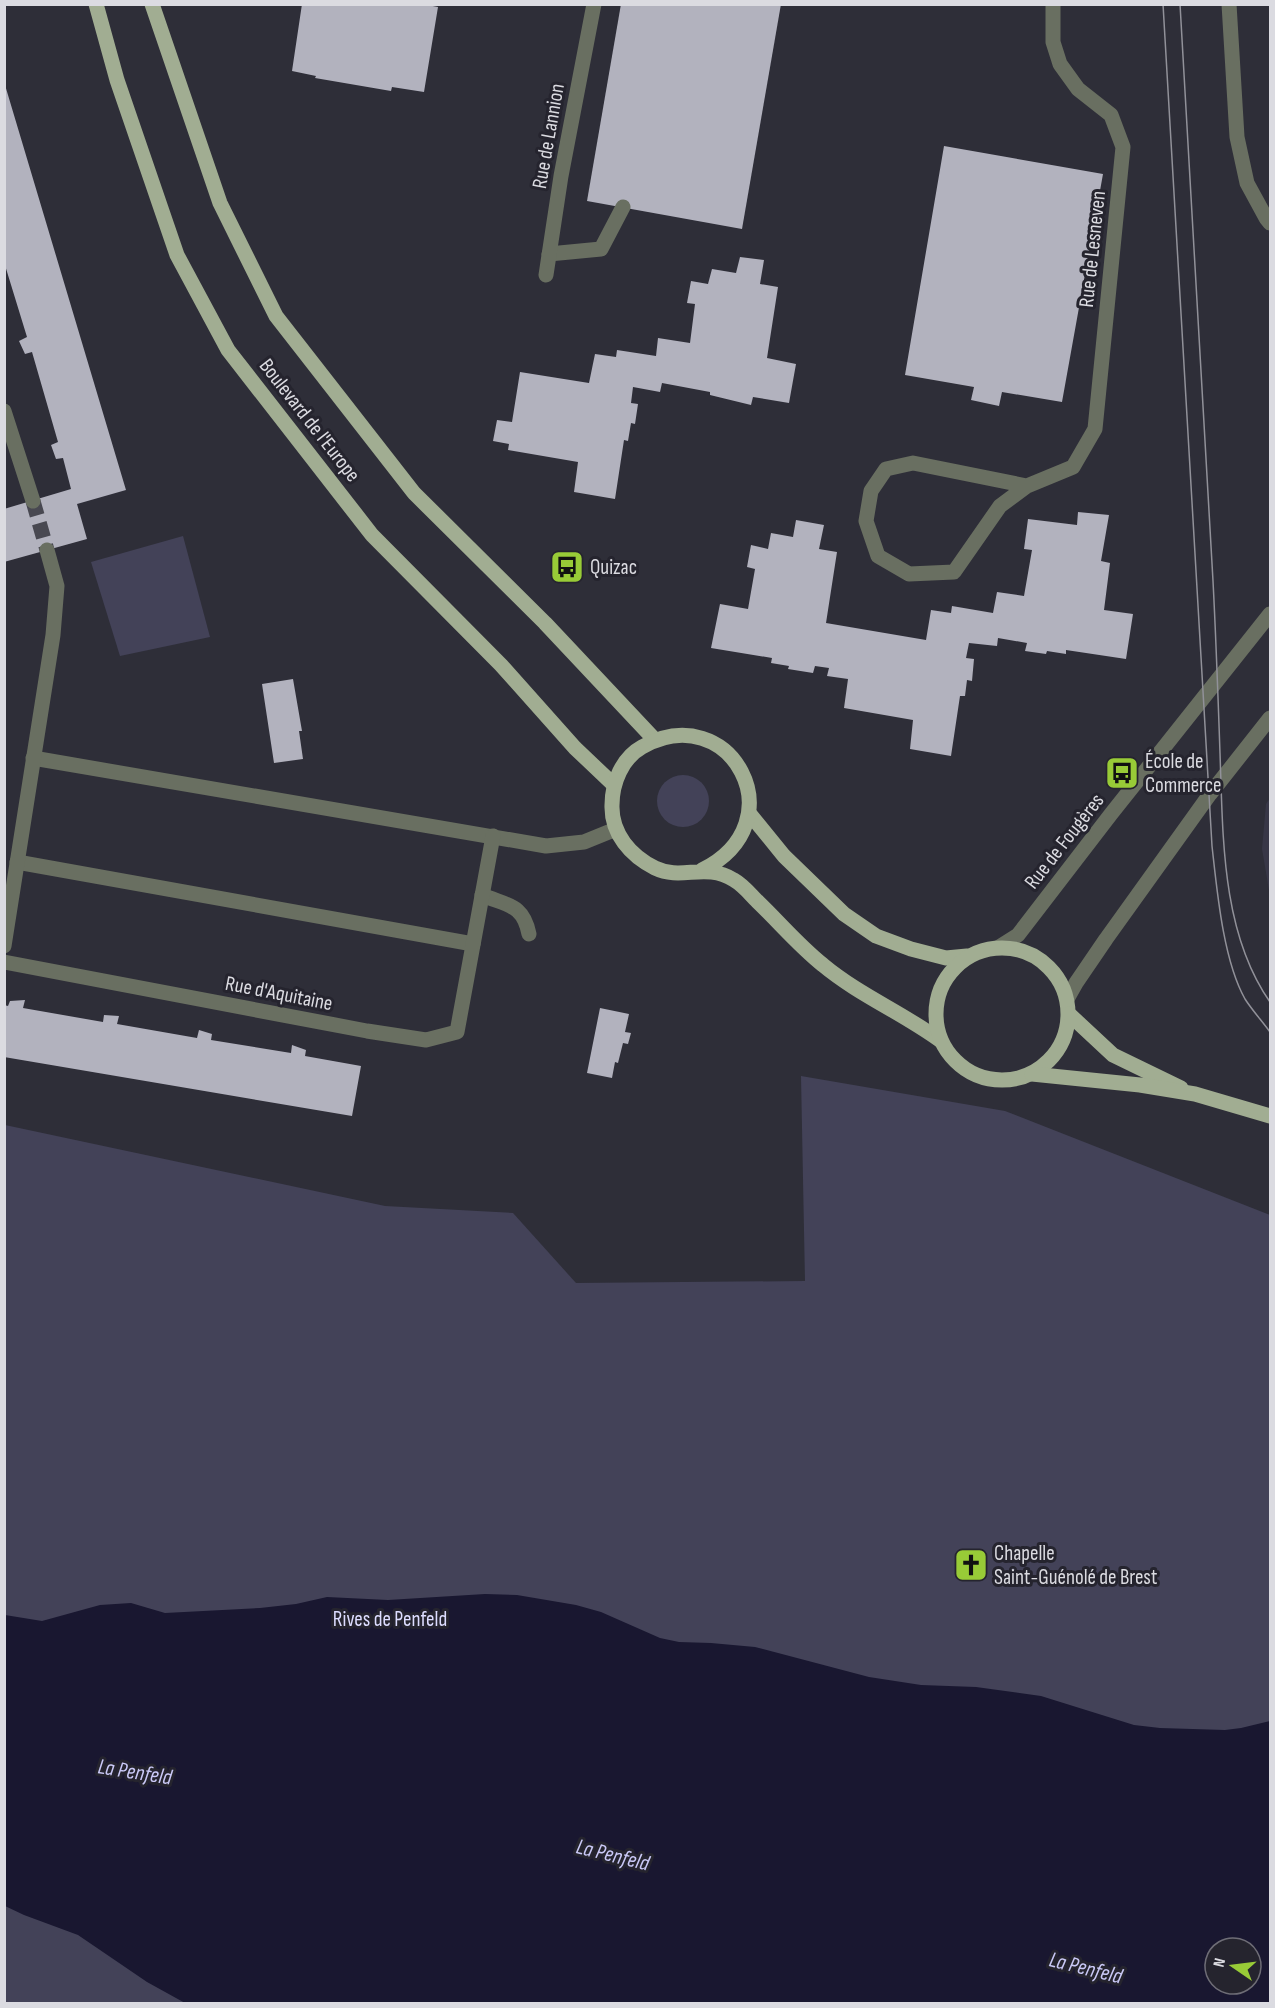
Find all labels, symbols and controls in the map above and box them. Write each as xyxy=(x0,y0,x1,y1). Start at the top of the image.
street label: Rue de Lannion xyxy=(527,82,570,191)
street label: Rue de Lesneven xyxy=(1074,190,1111,309)
street label: Boulevard de l'Europe xyxy=(254,354,365,487)
bus stop icon: Quizac xyxy=(549,549,585,585)
place label: Quizac xyxy=(590,555,637,580)
place label: École de Commerce xyxy=(1145,749,1222,798)
bus stop icon: École de Commerce xyxy=(1104,755,1140,791)
street label: Rue de Fougères xyxy=(1019,789,1109,894)
street label: Rue d'Aquitaine xyxy=(223,971,335,1016)
place label: Chapelle Saint-Guénolé de Brest xyxy=(994,1541,1157,1590)
church icon: Chapelle Saint-Guénolé de Brest xyxy=(953,1547,989,1583)
park label: Rives de Penfeld xyxy=(333,1607,447,1632)
water label: La Penfeld xyxy=(96,1753,175,1792)
water label: La Penfeld xyxy=(573,1833,653,1878)
north arrow xyxy=(1203,1936,1263,1996)
water label: La Penfeld xyxy=(1046,1946,1126,1991)
text: N xyxy=(1210,1956,1230,1969)

